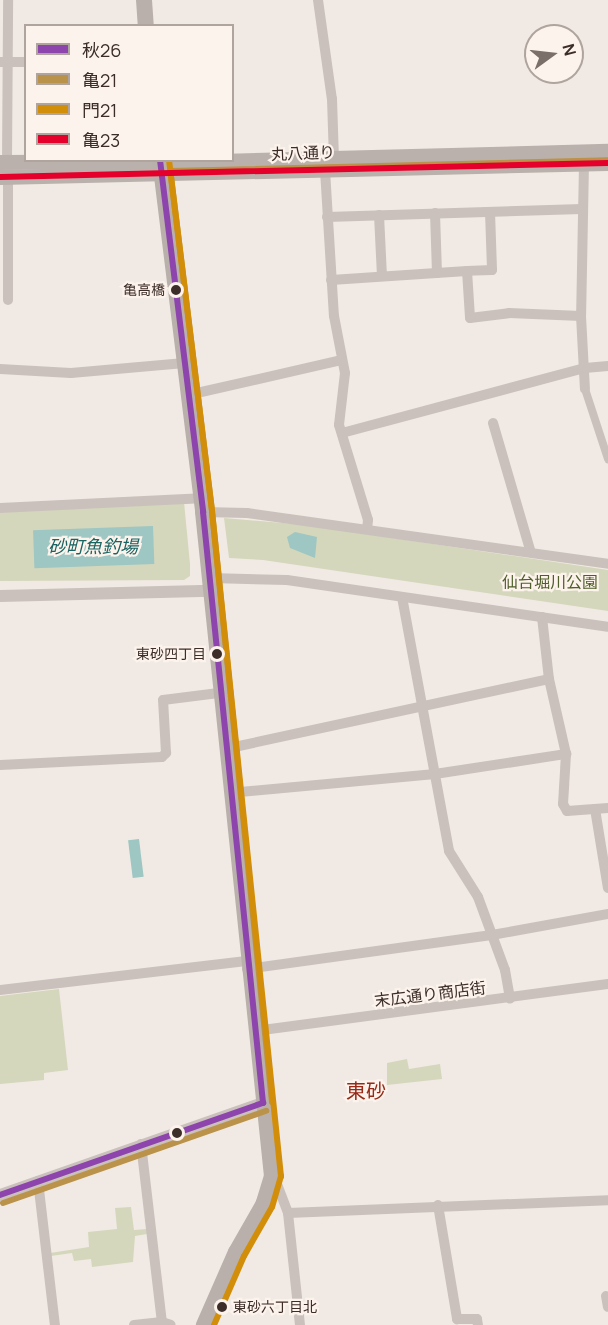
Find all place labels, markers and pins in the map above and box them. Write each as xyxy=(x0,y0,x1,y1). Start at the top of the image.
place label: 亀高橋 xyxy=(123,282,165,298)
marker: 亀高橋 xyxy=(170,284,182,296)
place label: 東砂四丁目 xyxy=(136,646,206,662)
marker: 東砂四丁目 xyxy=(211,648,223,660)
unlabelled marker xyxy=(171,1127,183,1139)
place label: 東砂六丁目北 xyxy=(233,1299,317,1315)
marker: 東砂六丁目北 xyxy=(216,1301,228,1313)

